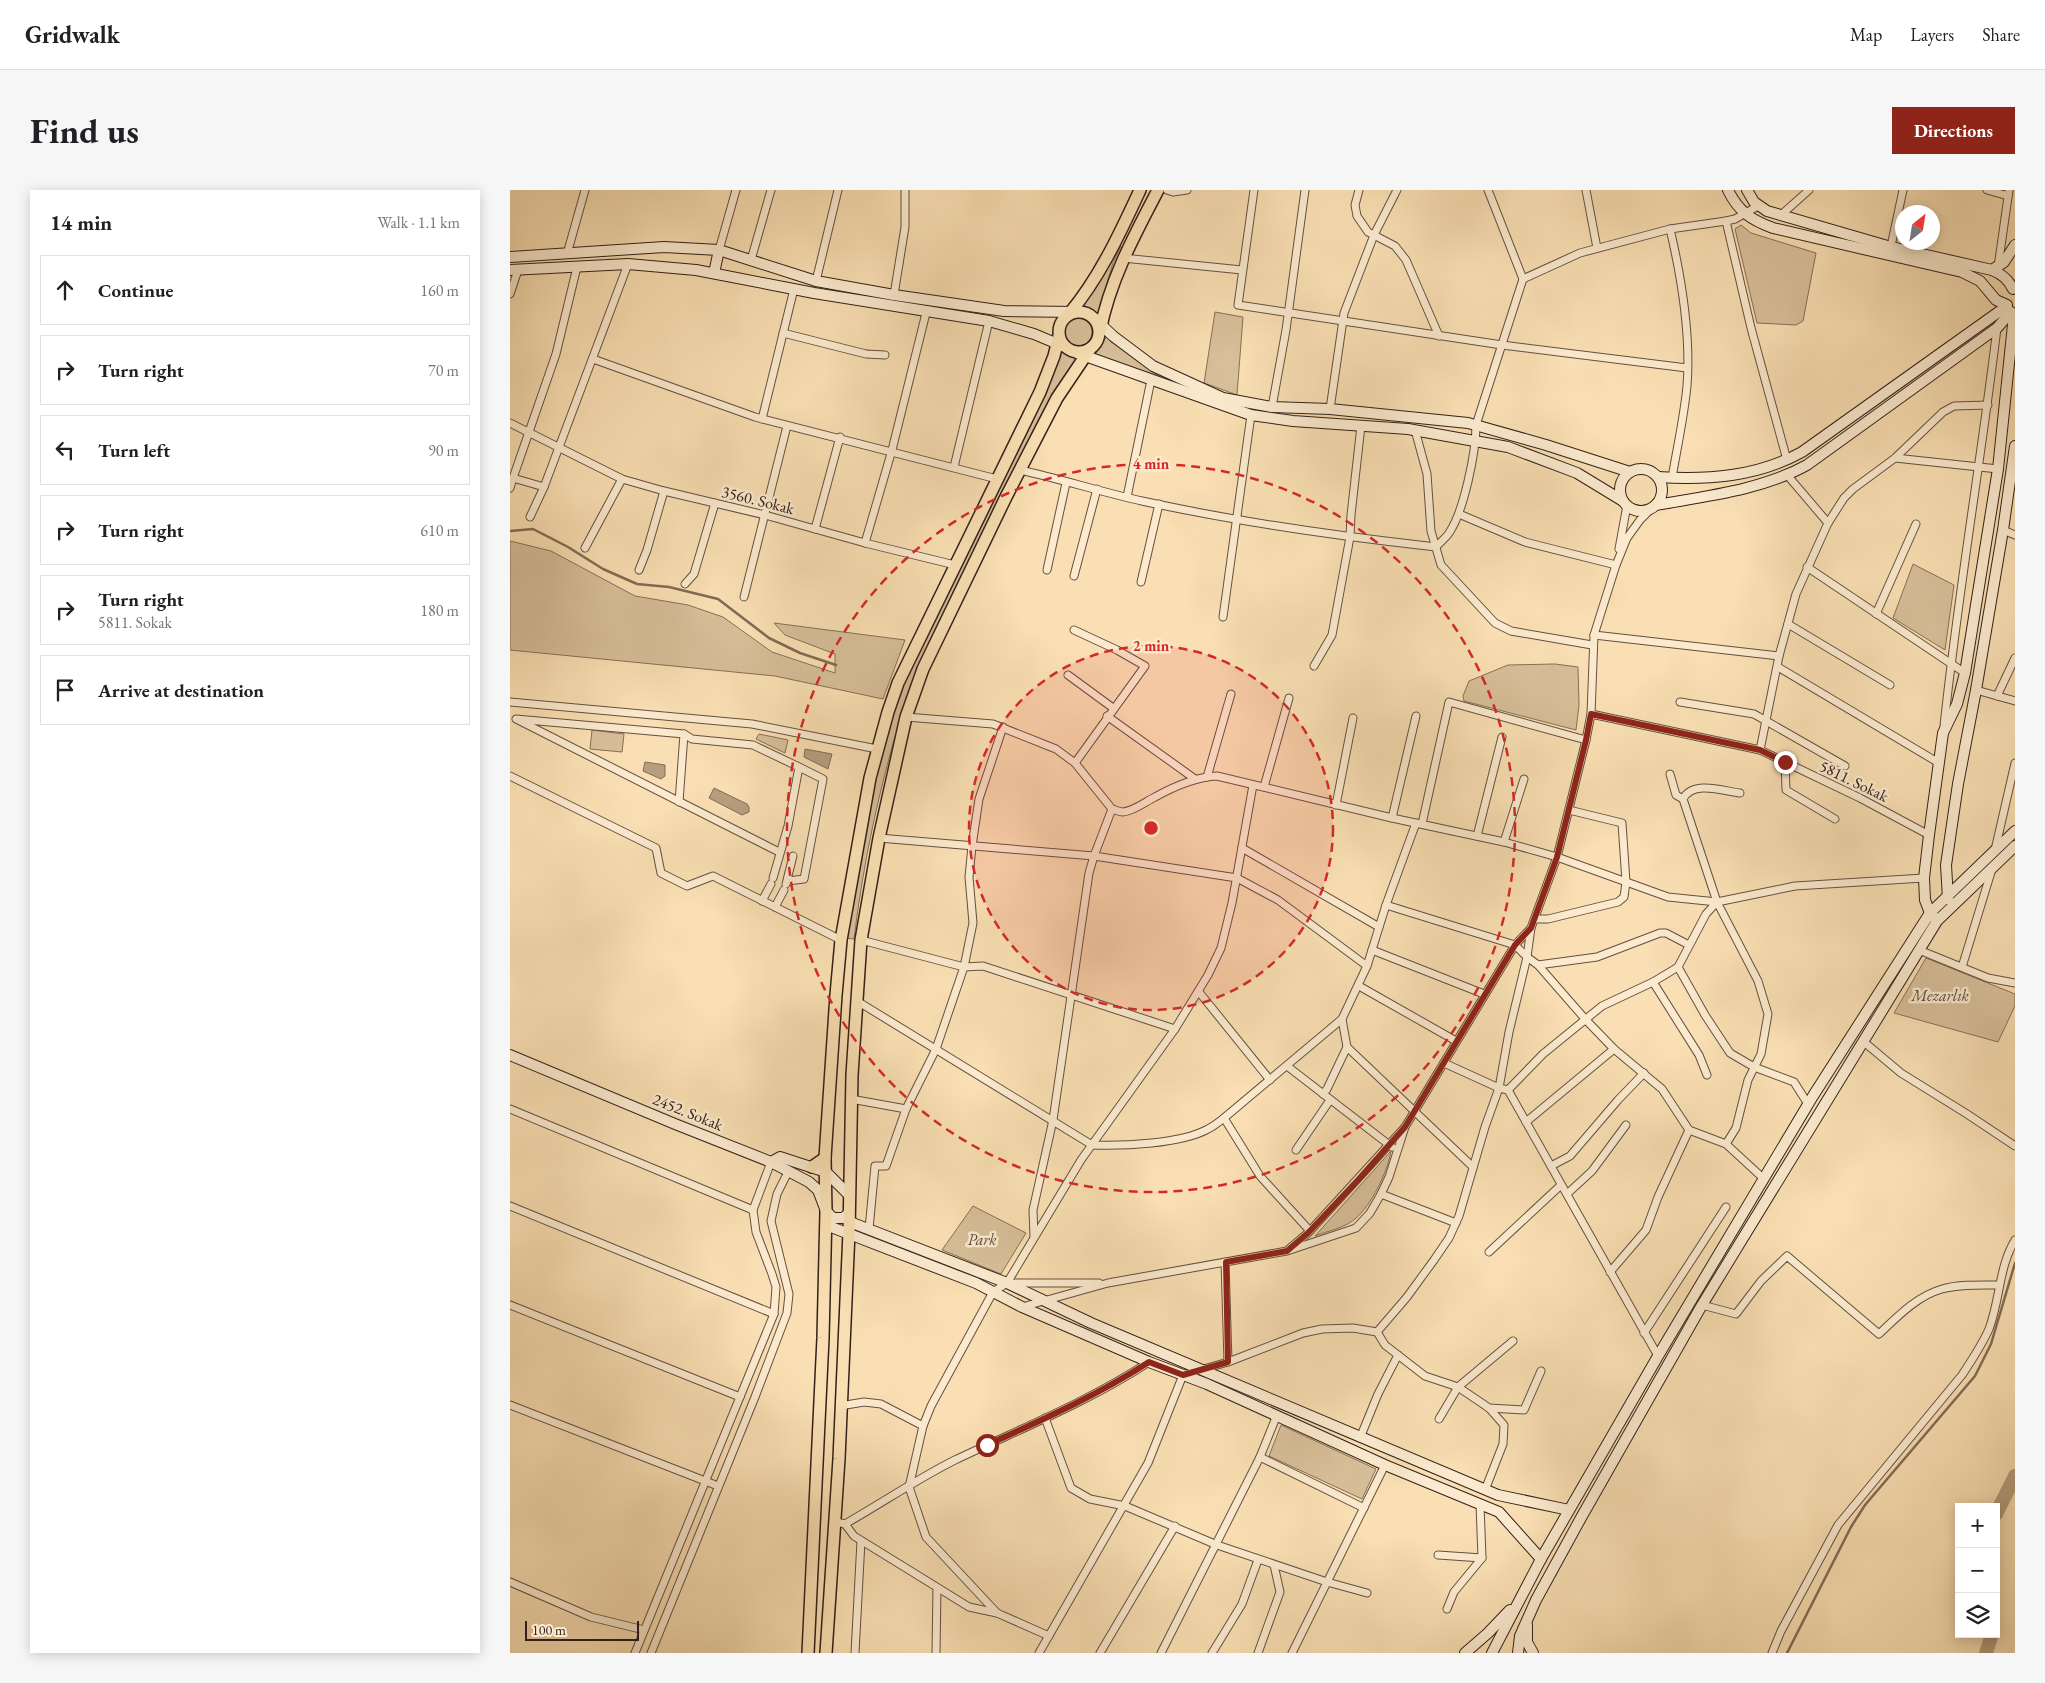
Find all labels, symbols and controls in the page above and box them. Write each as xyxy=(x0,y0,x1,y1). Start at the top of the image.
text: Gridwalk xyxy=(25,19,120,50)
text: Map xyxy=(1850,23,1882,46)
text: Layers xyxy=(1910,23,1954,46)
text: Share xyxy=(1982,23,2020,46)
button: Directions xyxy=(1892,107,2015,154)
text: Find us xyxy=(30,108,139,153)
north arrow xyxy=(1895,205,1940,250)
text: 14 min xyxy=(50,209,112,236)
text: Walk · 1.1 km xyxy=(377,212,460,233)
icon: ahead xyxy=(51,276,79,304)
text: Continue xyxy=(98,278,173,303)
text: 160 m xyxy=(420,280,459,301)
icon: right xyxy=(51,356,79,384)
text: Turn right xyxy=(98,358,184,383)
text: 70 m xyxy=(428,360,459,381)
icon: left xyxy=(51,436,79,464)
text: Turn left xyxy=(98,438,170,463)
text: 90 m xyxy=(428,440,459,461)
text: 4 min xyxy=(1133,454,1170,473)
street label: 3560. Sokak xyxy=(719,481,797,519)
icon: right xyxy=(51,516,79,544)
text: Turn right xyxy=(98,518,184,543)
text: 610 m xyxy=(420,520,459,541)
text: Turn right xyxy=(98,587,184,612)
icon: right xyxy=(51,596,79,624)
text: 180 m xyxy=(420,600,459,621)
text: 5811. Sokak xyxy=(98,612,172,633)
text: 2 min xyxy=(1133,636,1170,655)
icon: arrive xyxy=(51,676,79,704)
text: Arrive at destination xyxy=(98,678,264,703)
route end xyxy=(1774,751,1797,774)
street label: 5811. Sokak xyxy=(1816,755,1892,807)
centre of rings xyxy=(1142,819,1160,837)
park label: Mezarlık xyxy=(1910,985,1970,1006)
street label: 2452. Sokak xyxy=(650,1088,727,1136)
park label: Park xyxy=(967,1229,997,1250)
route start xyxy=(976,1434,999,1457)
map controls xyxy=(1955,1503,2000,1638)
button: + xyxy=(1955,1503,2000,1548)
button: − xyxy=(1955,1548,2000,1593)
button: layers xyxy=(1955,1593,2000,1638)
scale bar xyxy=(525,1618,639,1641)
text: 100 m xyxy=(532,1621,566,1639)

